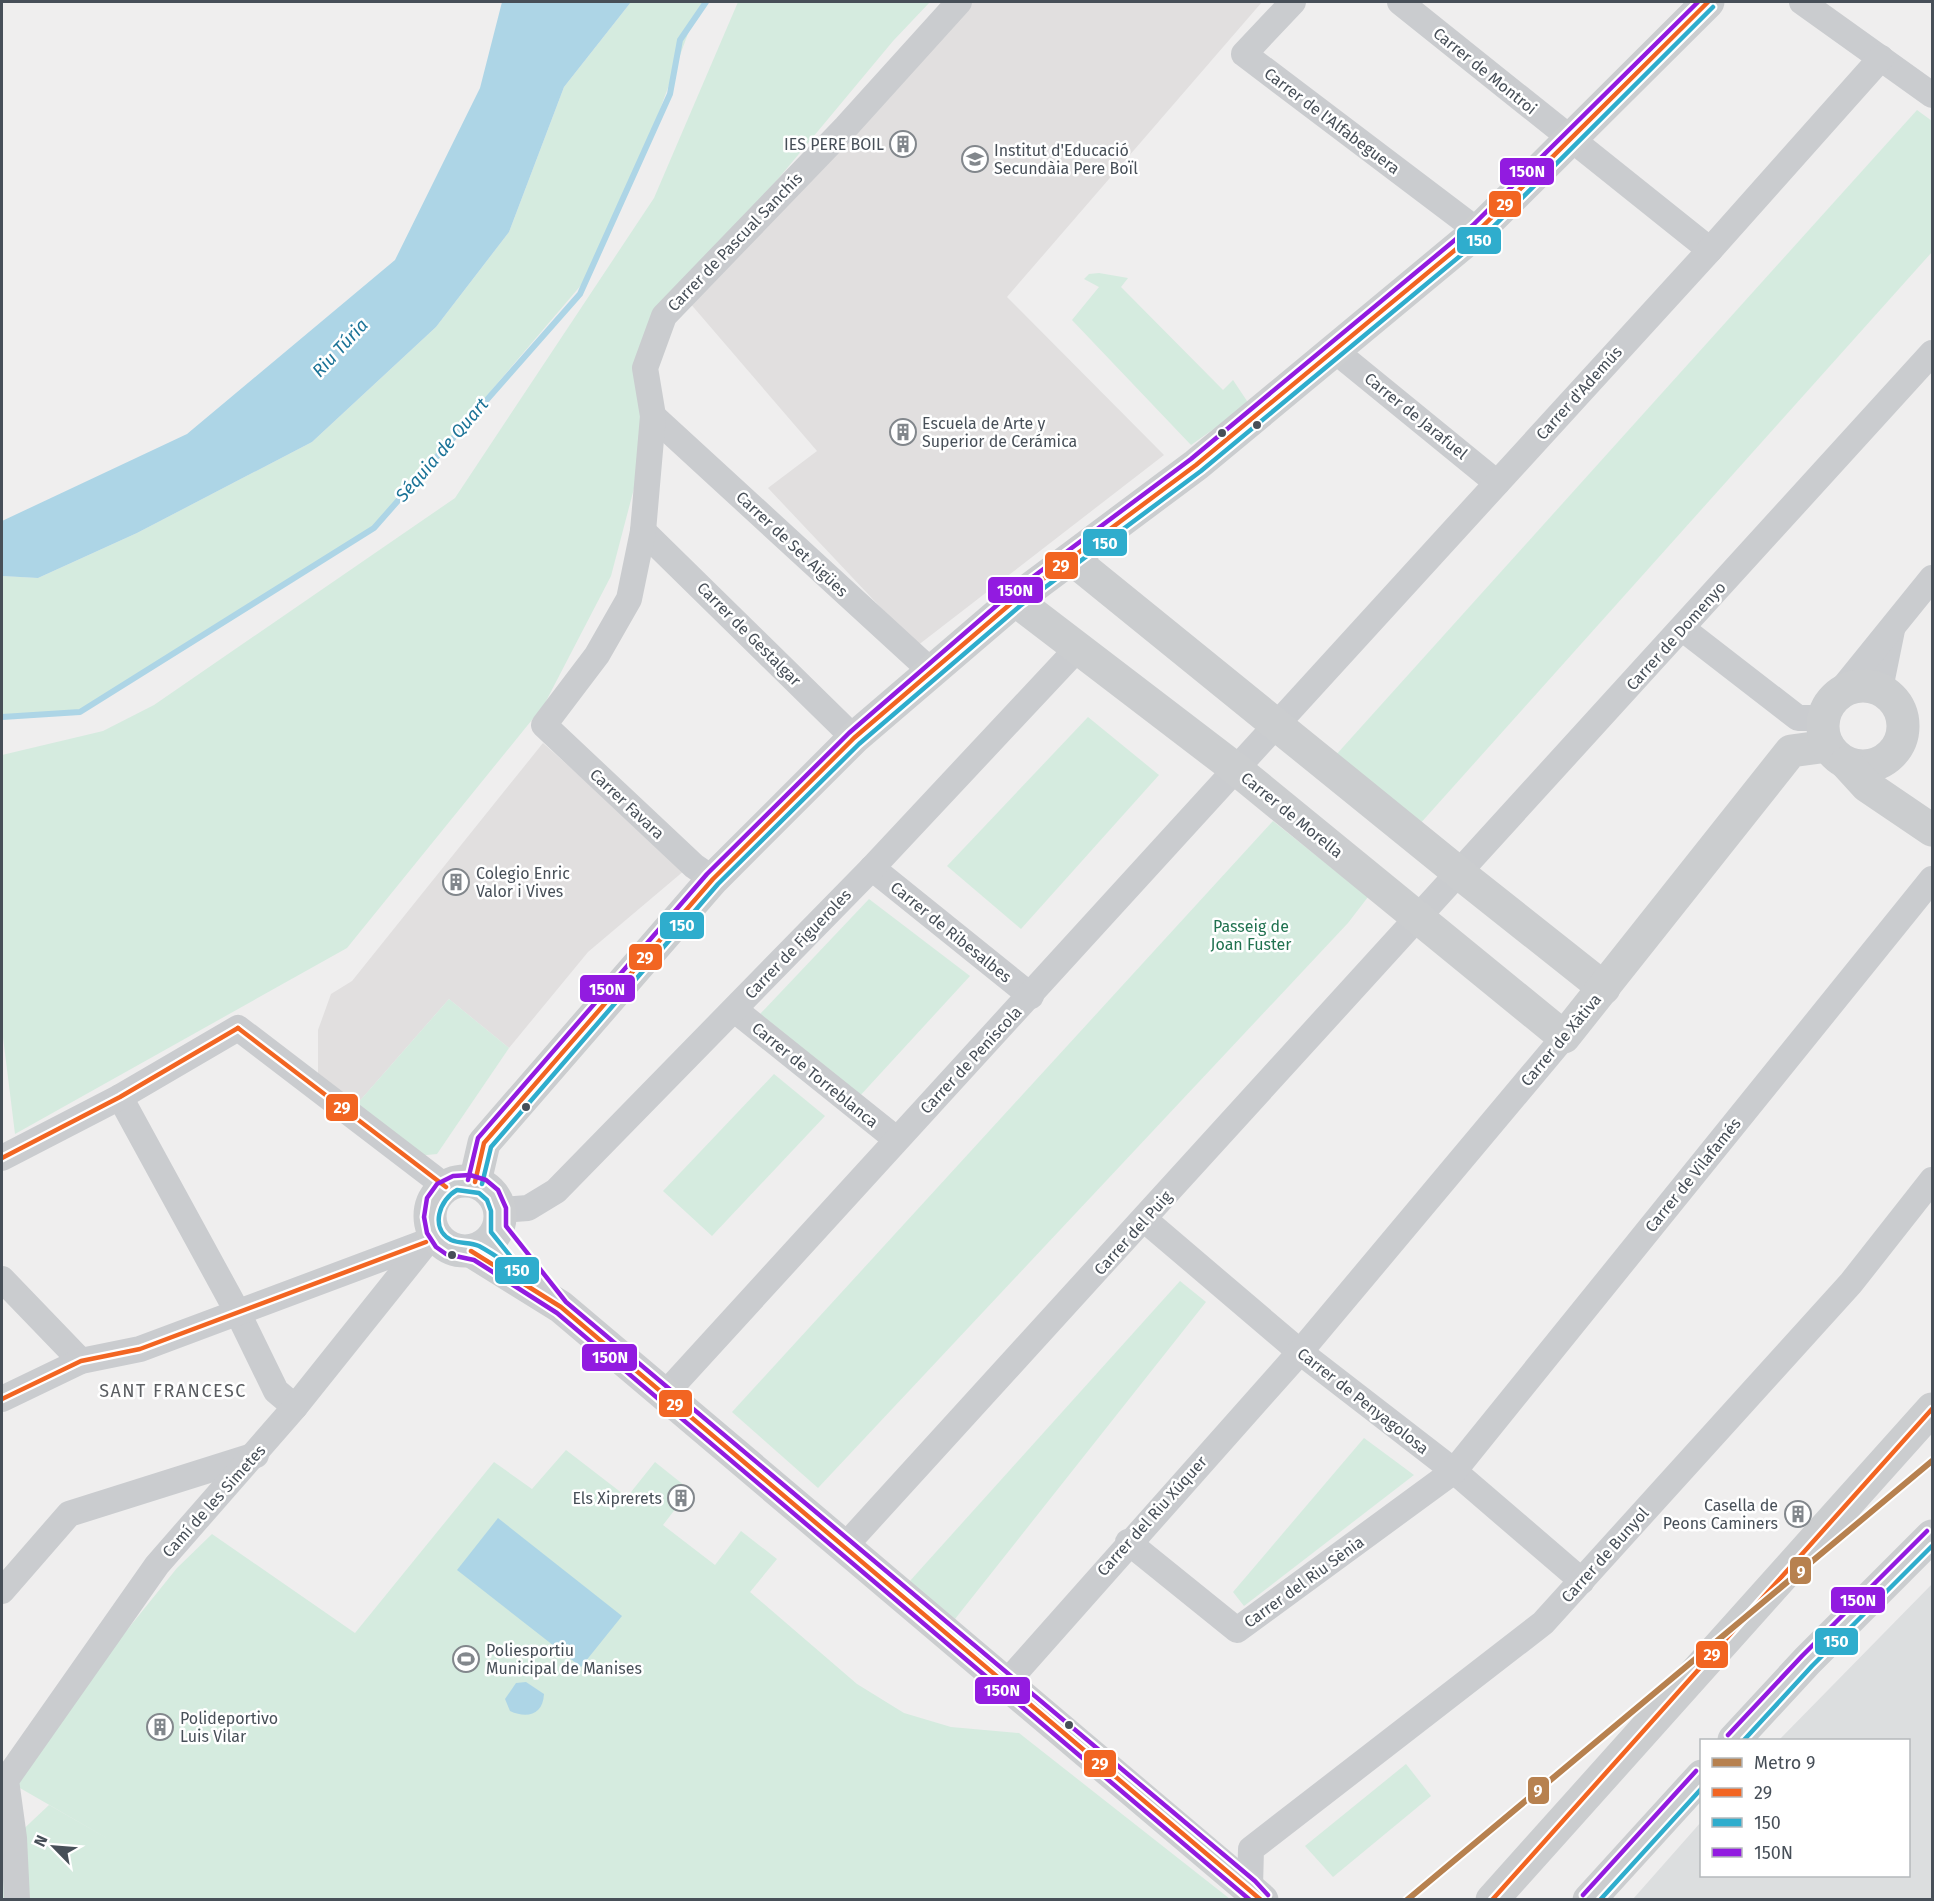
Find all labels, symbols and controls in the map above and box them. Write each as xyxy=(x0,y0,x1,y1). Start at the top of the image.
street label: Carrer de Montroi xyxy=(1429,23,1541,119)
street label: Carrer de l'Alfabeguera xyxy=(1260,64,1404,178)
building icon: IES PERE BOIL xyxy=(888,129,918,159)
place label: IES PERE BOIL xyxy=(784,135,884,154)
place label: Institut d'Educació Secundàia Pere Boïl xyxy=(994,141,1138,178)
school or university icon: Institut d'Educació Secundàia Pere Boïl xyxy=(960,144,990,174)
line badge: 150N xyxy=(1499,157,1555,186)
text: 150N xyxy=(1509,162,1545,181)
street label: Carrer de Pascual Sanchís xyxy=(664,169,806,315)
line badge: 29 xyxy=(1488,190,1522,218)
text: 29 xyxy=(1496,195,1514,214)
line badge: 150 xyxy=(1456,226,1502,255)
text: 150 xyxy=(1466,231,1492,250)
water label: Riu Túria xyxy=(307,314,373,382)
street label: Carrer d'Ademús xyxy=(1532,342,1626,444)
street label: Carrer de Jarafuel xyxy=(1361,369,1472,464)
water label: Séquia de Quart xyxy=(390,393,493,507)
place label: Escuela de Arte y Superior de Cerámica xyxy=(922,414,1077,451)
building icon: Escuela de Arte y Superior de Cerámica xyxy=(888,417,918,447)
unlabelled marker xyxy=(1251,419,1263,431)
unlabelled marker xyxy=(1216,427,1228,439)
street label: Carrer de Set Aigües xyxy=(732,487,852,601)
line badge: 150 xyxy=(1082,528,1128,557)
text: 150 xyxy=(1092,534,1118,553)
line badge: 29 xyxy=(1044,551,1079,580)
text: 29 xyxy=(1052,556,1070,575)
line badge: 150N xyxy=(987,576,1044,604)
street label: Carrer de Gestalgar xyxy=(693,578,805,690)
street label: Carrer de Domenyo xyxy=(1622,578,1730,694)
text: 150N xyxy=(997,581,1033,600)
street label: Carrer Favara xyxy=(586,765,668,843)
street label: Carrer de Morella xyxy=(1237,768,1347,862)
place label: Colegio Enric Valor i Vives xyxy=(476,864,570,901)
building icon: Colegio Enric Valor i Vives xyxy=(441,867,471,897)
street label: Carrer de Ribesalbes xyxy=(887,878,1015,986)
street label: Carrer de Figueroles xyxy=(741,885,855,1003)
line badge: 150 xyxy=(659,911,705,940)
text: 150 xyxy=(669,916,695,935)
park label: Passeig de Joan Fuster xyxy=(1211,917,1292,954)
line badge: 29 xyxy=(628,943,663,971)
text: 29 xyxy=(636,948,654,967)
line badge: 150N xyxy=(579,974,636,1003)
text: 150N xyxy=(589,980,625,999)
street label: Carrer de Xàtiva xyxy=(1517,990,1605,1090)
street label: Carrer de Peníscola xyxy=(916,1002,1026,1118)
street label: Carrer de Torreblanca xyxy=(748,1018,882,1132)
line badge: 29 xyxy=(325,1093,359,1122)
text: 29 xyxy=(333,1098,351,1117)
unlabelled marker xyxy=(520,1101,532,1113)
street label: Carrer de Vilafamés xyxy=(1641,1114,1745,1236)
street label: Carrer del Puig xyxy=(1090,1186,1176,1279)
unlabelled marker xyxy=(446,1249,458,1261)
line badge: 150 xyxy=(494,1256,540,1285)
text: 150 xyxy=(504,1261,530,1280)
line badge: 150N xyxy=(581,1343,638,1372)
street label: Carrer de Penyagolosa xyxy=(1294,1344,1432,1458)
text: 150N xyxy=(592,1348,628,1367)
district label: SANT FRANCESC xyxy=(99,1380,247,1402)
line badge: 29 xyxy=(658,1389,693,1418)
text: 29 xyxy=(666,1395,684,1414)
street label: Camí de les Simetes xyxy=(158,1441,270,1561)
street label: Carrer del Riu Xúquer xyxy=(1093,1451,1211,1580)
building icon: Els Xiprerets xyxy=(666,1483,696,1513)
place label: Els Xiprerets xyxy=(572,1489,662,1508)
place label: Casella de Peons Caminers xyxy=(1663,1496,1778,1533)
building icon: Casella de Peons Caminers xyxy=(1783,1499,1813,1529)
street label: Carrer de Bunyol xyxy=(1557,1503,1653,1606)
street label: Carrer del Riu Sènia xyxy=(1240,1532,1368,1632)
line badge: 9 xyxy=(1789,1556,1812,1585)
text: 9 xyxy=(1797,1562,1806,1581)
line badge: 150N xyxy=(1830,1586,1886,1614)
text: 150N xyxy=(1840,1591,1876,1610)
line badge: 150 xyxy=(1814,1627,1859,1656)
text: 150 xyxy=(1823,1632,1849,1651)
line badge: 29 xyxy=(1695,1640,1729,1669)
place label: Poliesportiu Municipal de Manises xyxy=(486,1641,642,1678)
sports icon: Poliesportiu Municipal de Manises xyxy=(451,1644,481,1674)
text: 29 xyxy=(1703,1645,1721,1664)
line badge: 150N xyxy=(974,1676,1031,1705)
text: 150N xyxy=(984,1681,1020,1700)
place label: Polideportivo Luis Vilar xyxy=(180,1709,278,1746)
building icon: Polideportivo Luis Vilar xyxy=(145,1712,175,1742)
unlabelled marker xyxy=(1063,1719,1075,1731)
legend xyxy=(1700,1739,1910,1877)
line badge: 29 xyxy=(1083,1749,1117,1778)
text: Metro 9 xyxy=(1754,1752,1815,1774)
text: 29 xyxy=(1091,1754,1109,1773)
line badge: 9 xyxy=(1527,1776,1550,1805)
text: 9 xyxy=(1534,1781,1543,1800)
text: 29 xyxy=(1754,1782,1772,1804)
text: 150 xyxy=(1754,1812,1781,1834)
north arrow xyxy=(24,1817,84,1877)
text: N xyxy=(30,1832,52,1850)
text: 150N xyxy=(1754,1842,1793,1864)

